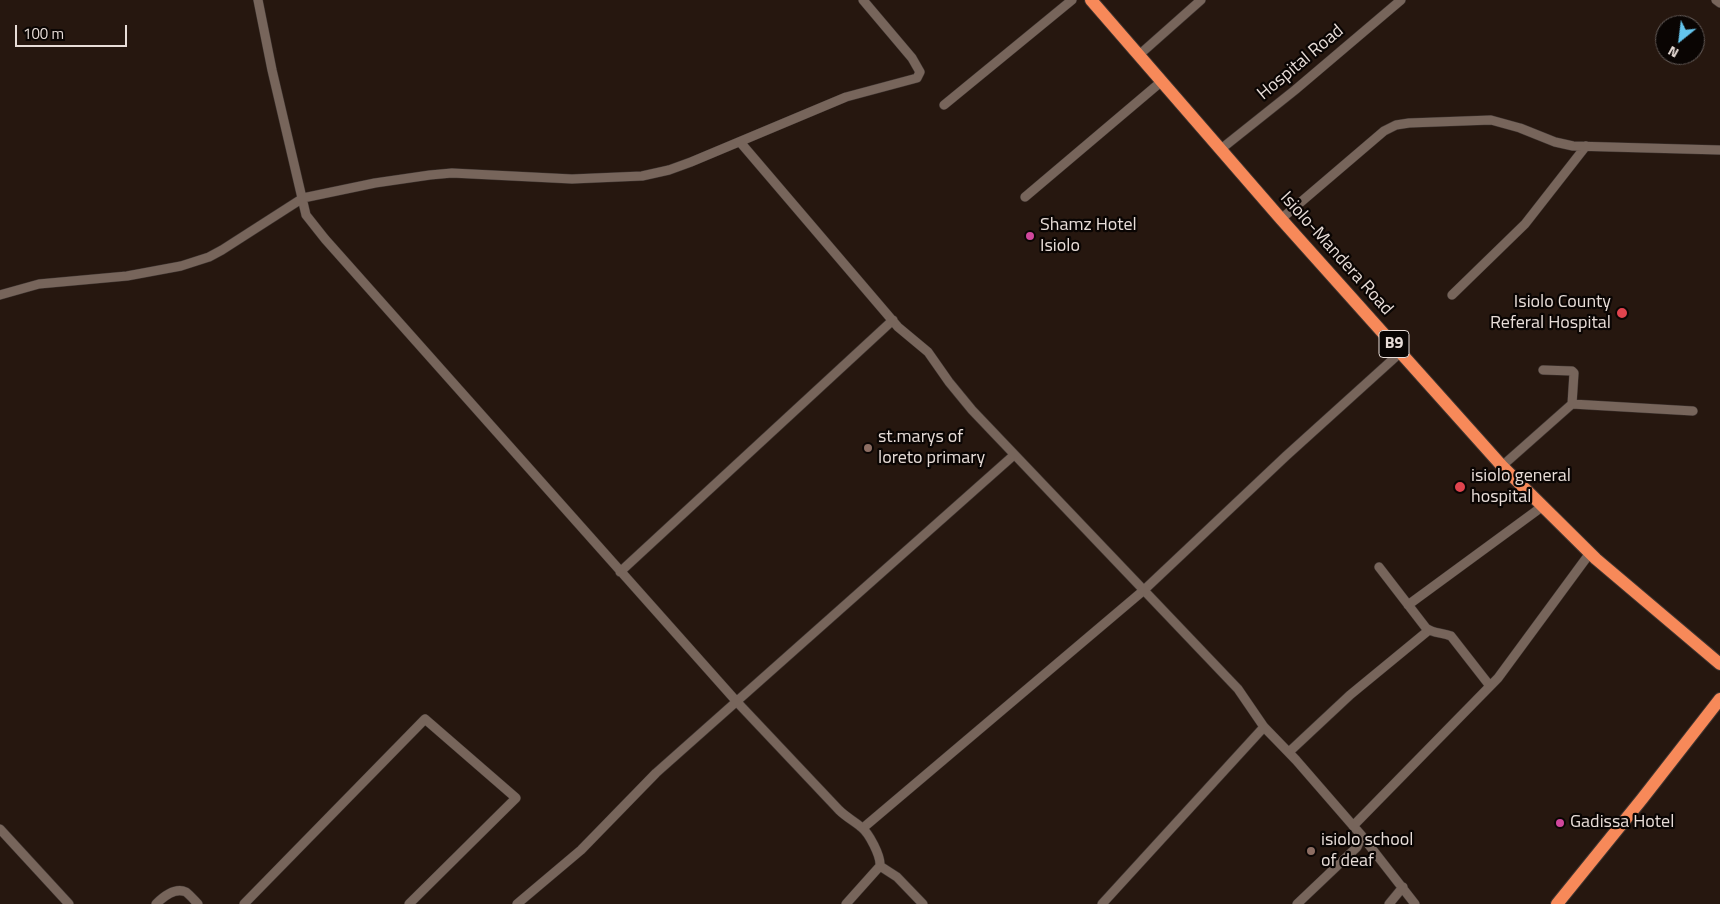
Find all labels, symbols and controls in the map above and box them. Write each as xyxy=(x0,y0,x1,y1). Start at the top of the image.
scale bar xyxy=(18,15,130,47)
north arrow xyxy=(1655,15,1705,65)
street label: Hospital Road xyxy=(1254,21,1348,105)
text: 100 m xyxy=(23,22,64,45)
text: N xyxy=(1664,41,1682,64)
street label: Isiolo-Mandera Road xyxy=(1275,188,1397,320)
place label: Shamz Hotel Isiolo xyxy=(1040,215,1137,258)
marker: Shamz Hotel Isiolo xyxy=(1024,230,1036,242)
place label: Isiolo County Referal Hospital xyxy=(1490,292,1611,334)
marker: Isiolo County Referal Hospital xyxy=(1615,306,1629,320)
road number: B9 xyxy=(1379,330,1409,358)
place label: st.marys of loreto primary xyxy=(878,427,985,469)
marker: st.marys of loreto primary xyxy=(862,442,874,454)
place label: isiolo general hospital xyxy=(1471,466,1571,508)
marker: isiolo general hospital xyxy=(1453,480,1467,494)
place label: Gadissa Hotel xyxy=(1570,812,1674,834)
marker: Gadissa Hotel xyxy=(1554,817,1566,829)
place label: isiolo school of deaf xyxy=(1321,830,1413,872)
marker: isiolo school of deaf xyxy=(1305,845,1317,857)

